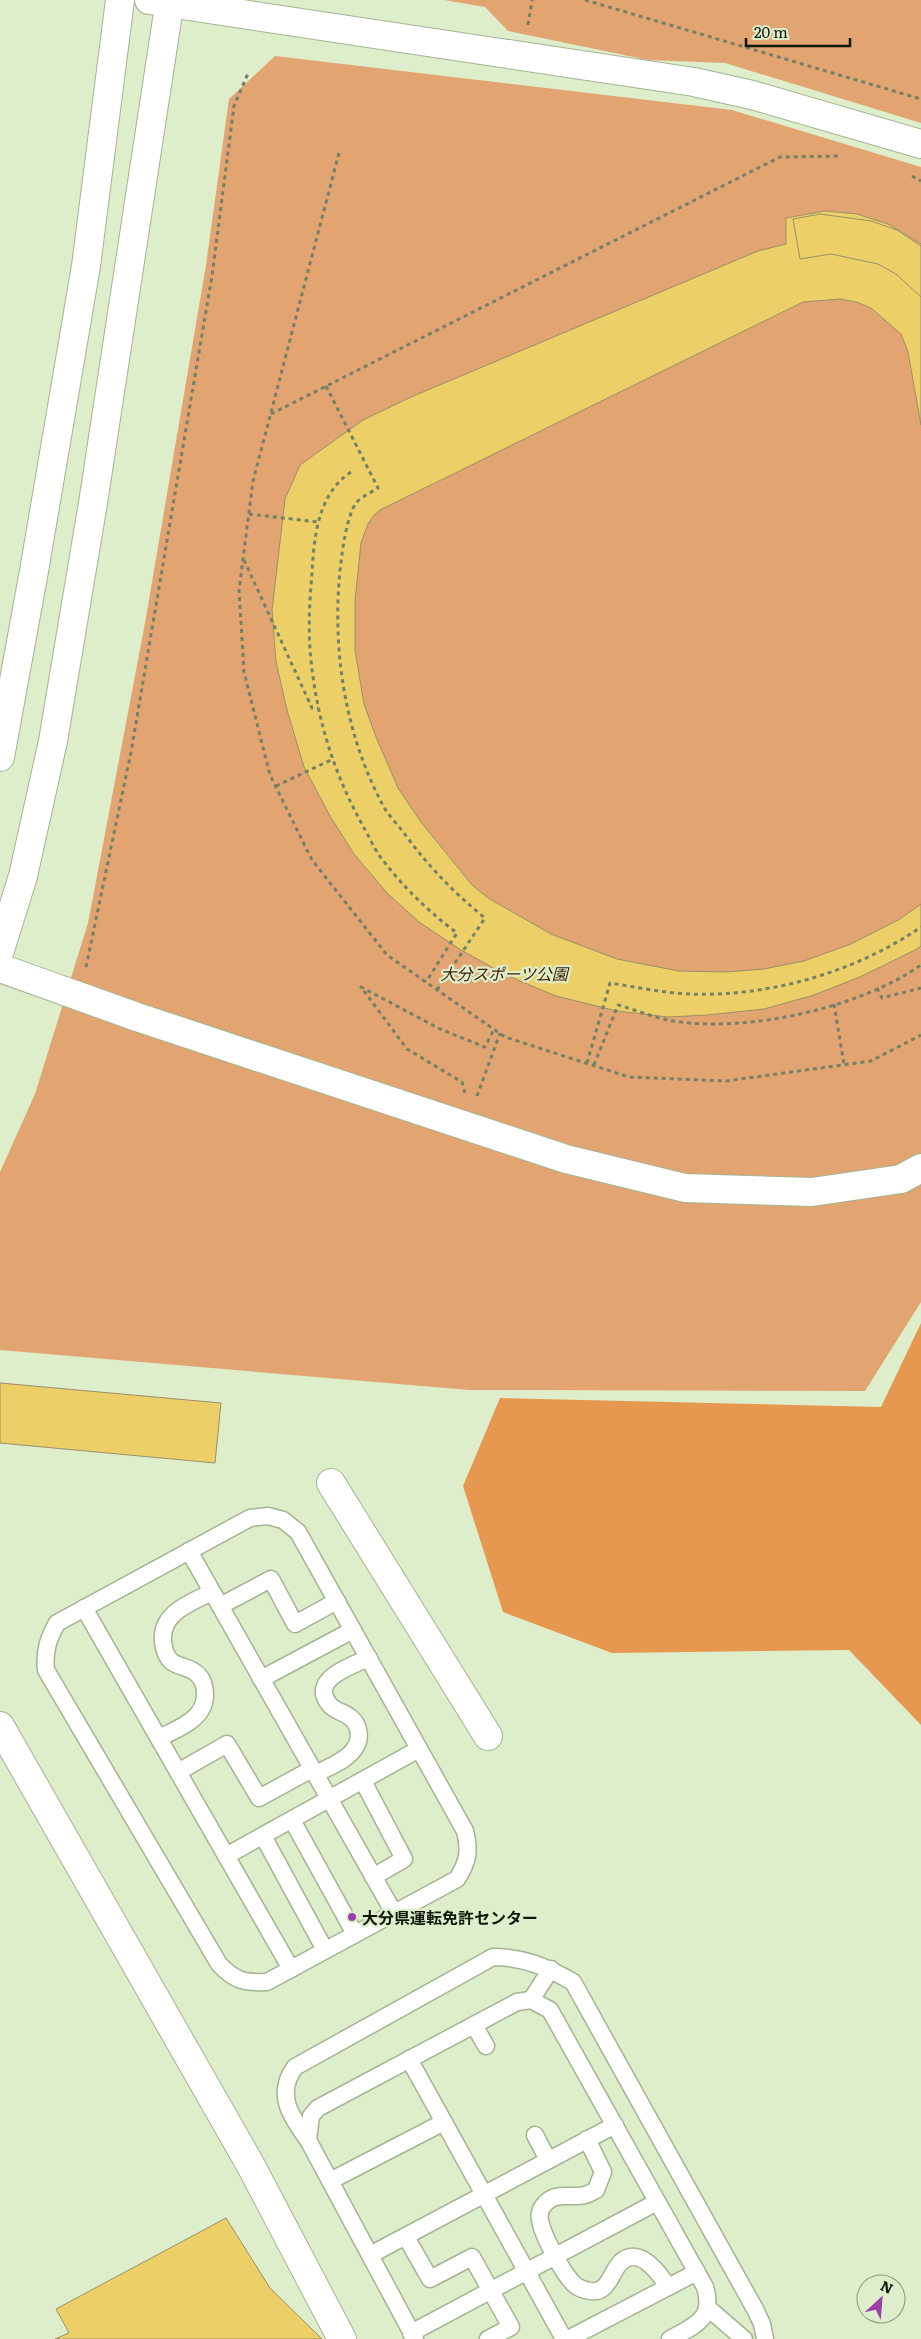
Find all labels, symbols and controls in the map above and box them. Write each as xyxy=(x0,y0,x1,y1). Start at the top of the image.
scale bar xyxy=(746,15,850,47)
text: 20 m xyxy=(754,20,788,43)
park label: 大分スポーツ公園 xyxy=(440,961,570,985)
place label: 大分県運転免許センター xyxy=(362,1905,538,1929)
marker: 大分県運転免許センター xyxy=(346,1911,358,1923)
north arrow xyxy=(856,2274,906,2324)
text: N xyxy=(877,2275,897,2298)

